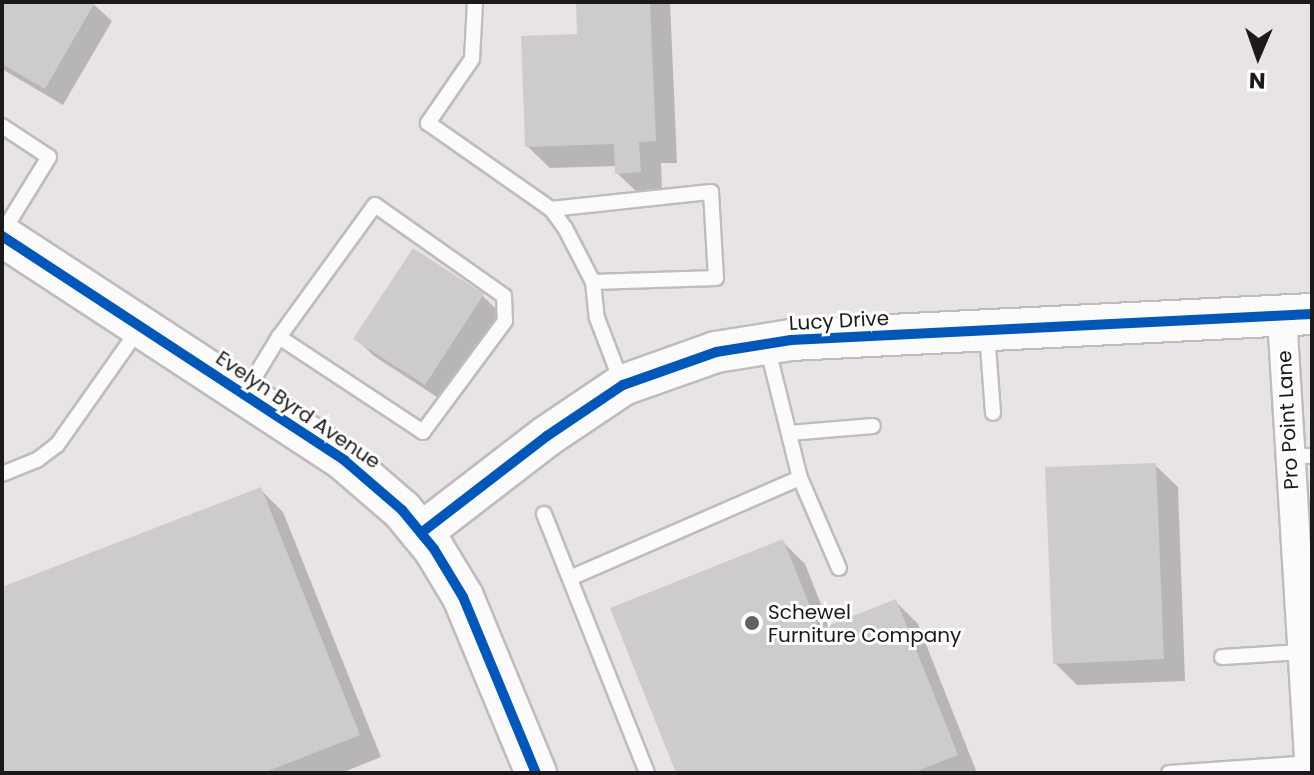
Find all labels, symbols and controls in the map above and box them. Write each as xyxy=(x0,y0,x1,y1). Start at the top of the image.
north arrow xyxy=(1218,16,1298,96)
text: N xyxy=(1248,65,1266,96)
street label: Lucy Drive xyxy=(788,306,890,336)
street label: Evelyn Byrd Avenue xyxy=(211,346,385,474)
street label: Pro Point Lane xyxy=(1272,350,1304,490)
place label: Schewel Furniture Company xyxy=(768,600,961,647)
marker: Schewel Furniture Company xyxy=(743,614,761,632)

